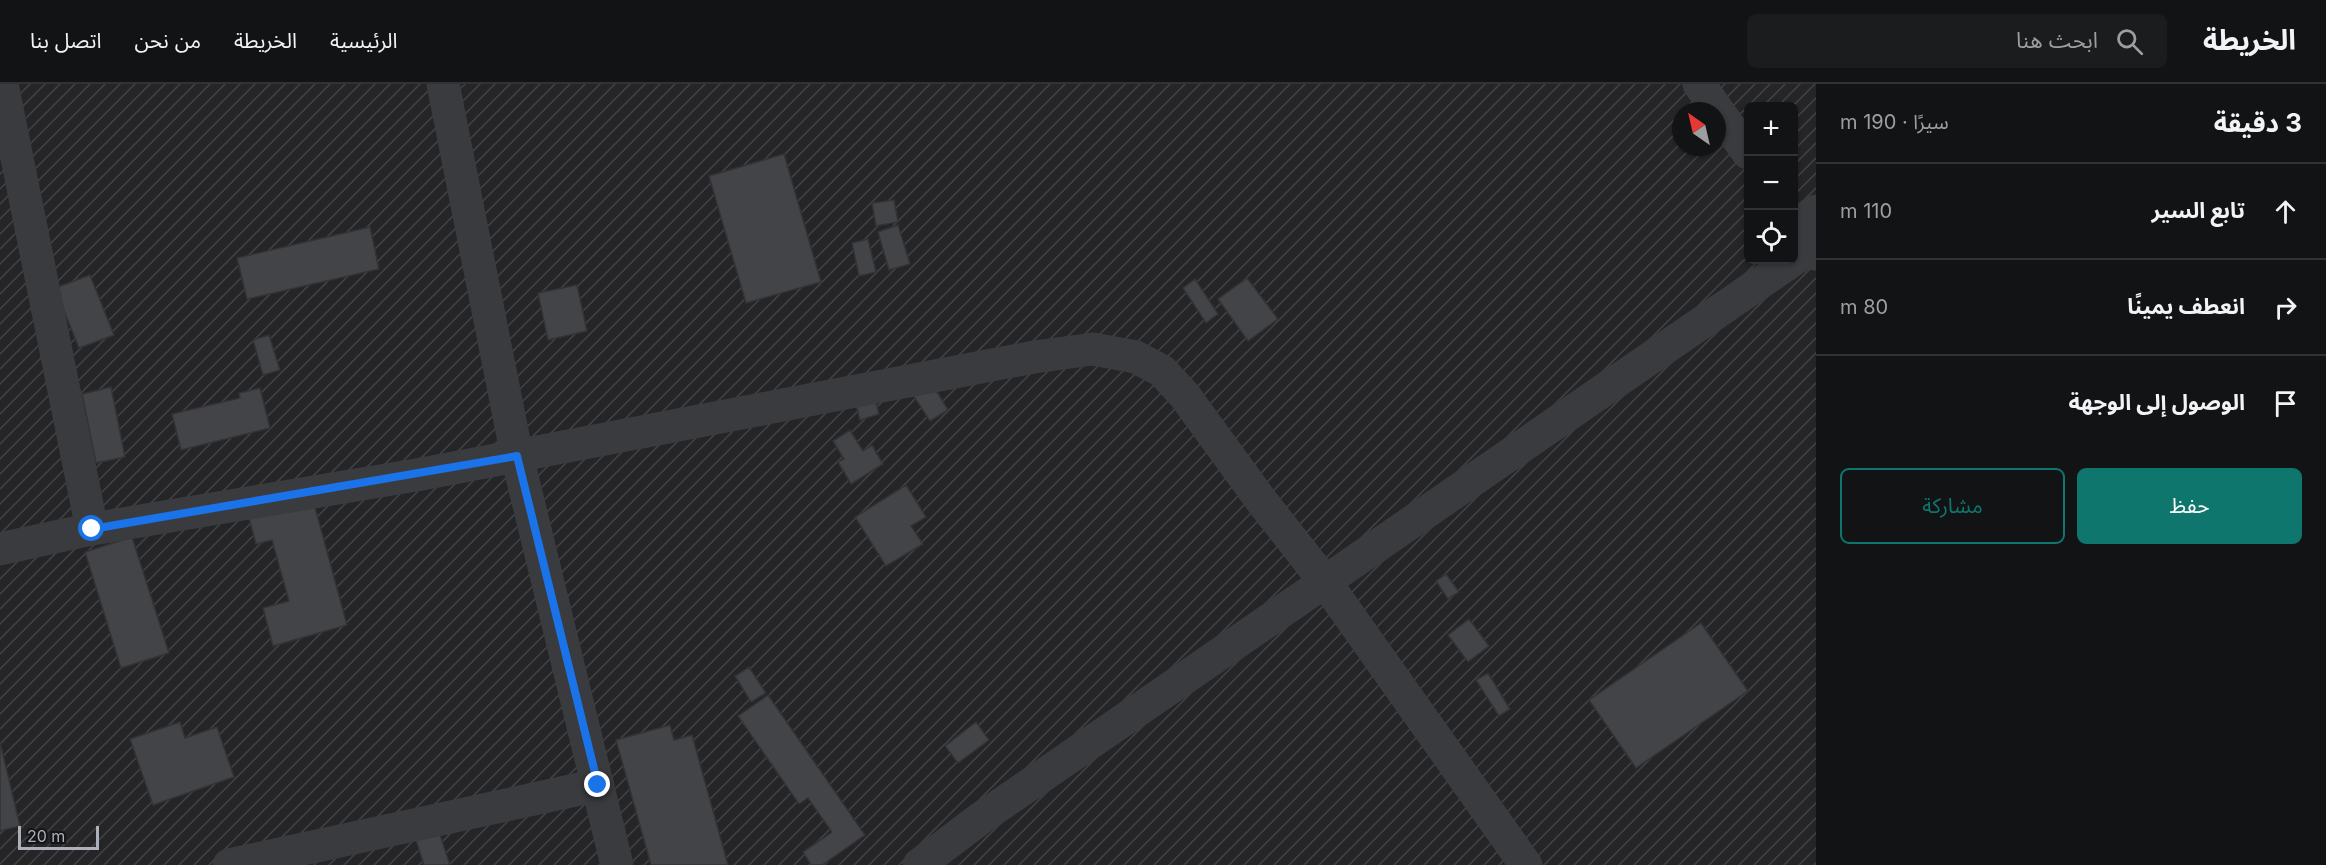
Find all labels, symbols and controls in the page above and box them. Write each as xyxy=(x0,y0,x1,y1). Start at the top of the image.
search box xyxy=(1747,14,2167,68)
text: الخريطة xyxy=(2203,23,2296,57)
icon: search xyxy=(2113,25,2146,58)
text: ابحث هنا xyxy=(2016,27,2098,53)
text: اتصل بنا xyxy=(30,28,101,53)
text: من نحن xyxy=(134,28,201,53)
text: الخريطة xyxy=(234,28,297,53)
text: الرئيسية xyxy=(330,28,397,53)
north arrow xyxy=(1672,102,1726,156)
map controls xyxy=(1744,102,1798,264)
button: + xyxy=(1744,102,1798,156)
text: 3 دقيقة xyxy=(2214,107,2302,138)
text: سيرًا · 190 m xyxy=(1840,110,1949,134)
button: − xyxy=(1744,156,1798,210)
icon: ahead xyxy=(2269,195,2302,228)
text: تابع السير xyxy=(2152,197,2245,223)
text: 110 m xyxy=(1840,199,1892,223)
button: locate xyxy=(1744,210,1798,264)
icon: right xyxy=(2269,291,2302,324)
text: انعطف يمينًا xyxy=(2127,293,2245,319)
text: 80 m xyxy=(1840,295,1888,319)
icon: arrive xyxy=(2269,387,2302,420)
text: الوصول إلى الوجهة xyxy=(2068,389,2245,415)
button: مشاركة xyxy=(1840,468,2065,544)
button: حفظ xyxy=(2077,468,2302,544)
route start xyxy=(78,515,104,541)
route end xyxy=(584,771,610,797)
scale bar xyxy=(18,823,99,850)
text: 20 m xyxy=(27,826,65,846)

